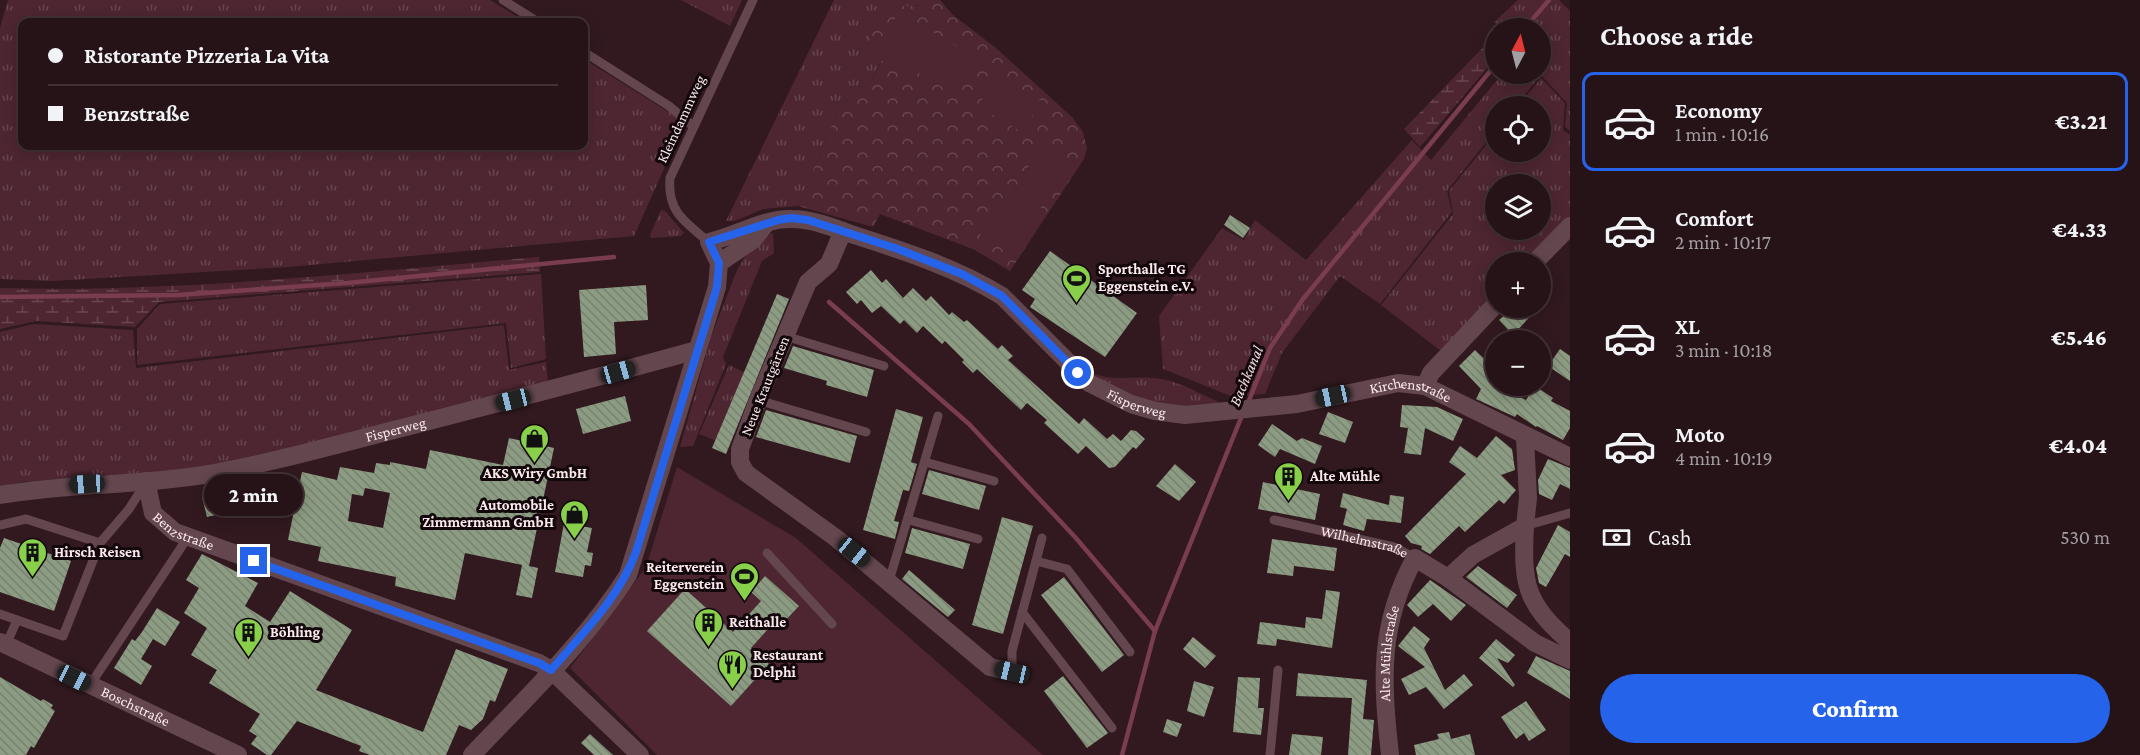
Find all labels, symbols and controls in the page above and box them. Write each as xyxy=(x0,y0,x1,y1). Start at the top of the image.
north arrow xyxy=(1485,18,1551,84)
map controls xyxy=(1485,18,1551,396)
text: Choose a ride xyxy=(1600,21,1753,51)
text: Ristorante Pizzeria La Vita xyxy=(84,43,329,68)
street label: Kleindammweg xyxy=(654,73,709,166)
icon: car xyxy=(1603,95,1657,149)
button: locate xyxy=(1485,96,1551,162)
text: Economy xyxy=(1675,98,1762,123)
text: Benzstraße xyxy=(84,101,190,126)
text: €3.21 xyxy=(2055,109,2107,134)
text: 1 min · 10:16 xyxy=(1675,123,1769,145)
button: layers xyxy=(1485,174,1551,240)
icon: car xyxy=(1603,203,1657,257)
text: Comfort xyxy=(1675,206,1753,231)
text: €4.33 xyxy=(2052,217,2107,242)
text: 2 min · 10:17 xyxy=(1675,231,1771,253)
button: + xyxy=(1485,252,1551,318)
place label: Sporthalle TG Eggenstein e.V. xyxy=(1098,261,1194,294)
sports icon: Sporthalle TG Eggenstein e.V. xyxy=(1061,262,1093,304)
icon: car xyxy=(1603,311,1657,365)
text: XL xyxy=(1675,314,1700,339)
text: €5.46 xyxy=(2051,325,2107,350)
button: − xyxy=(1485,330,1551,396)
street label: Neue Krautgärten xyxy=(738,334,793,439)
text: 3 min · 10:18 xyxy=(1675,339,1773,361)
water label: Bachkanal xyxy=(1226,342,1267,409)
car xyxy=(598,358,638,386)
route start xyxy=(1064,359,1091,386)
street label: Kirchenstraße xyxy=(1368,375,1454,406)
car xyxy=(1314,383,1352,409)
street label: Fisperweg xyxy=(1104,385,1167,421)
car xyxy=(493,387,533,413)
street label: Fisperweg xyxy=(364,414,428,445)
icon: car xyxy=(1603,419,1657,473)
shop icon: AKS Wiry GmbH xyxy=(519,422,551,464)
text: Moto xyxy=(1675,422,1725,447)
text: €4.04 xyxy=(2049,433,2107,458)
text: 4 min · 10:19 xyxy=(1675,447,1773,469)
building icon: Alte Mühle xyxy=(1273,460,1305,502)
place label: AKS Wiry GmbH xyxy=(482,465,587,481)
place label: Alte Mühle xyxy=(1309,468,1380,484)
car xyxy=(69,474,105,494)
callout: 2 min xyxy=(204,474,304,516)
text: 2 min xyxy=(229,484,278,506)
place label: Automobile Zimmermann GmbH xyxy=(422,497,554,530)
shop icon: Automobile Zimmermann GmbH xyxy=(559,498,591,540)
street label: Benzstraße xyxy=(150,509,216,553)
icon: cash xyxy=(1600,521,1633,554)
street label: Wilhelmstraße xyxy=(1319,523,1411,561)
text: Cash xyxy=(1648,525,1692,550)
text: 530 m xyxy=(2060,526,2110,548)
car xyxy=(834,534,874,570)
building icon: Hirsch Reisen xyxy=(17,536,49,578)
place label: Hirsch Reisen xyxy=(54,544,141,560)
route end xyxy=(240,547,267,574)
place label: Reiterverein Eggenstein xyxy=(646,559,724,592)
sports icon: Reiterverein Eggenstein xyxy=(729,560,761,602)
street label: Alte Mühlstraße xyxy=(1377,603,1402,702)
building icon: Reithalle xyxy=(692,606,724,648)
place label: Reithalle xyxy=(729,614,786,630)
building icon: Böhling xyxy=(233,616,265,658)
place label: Böhling xyxy=(270,624,321,640)
place label: Restaurant Delphi xyxy=(753,647,824,680)
restaurant icon: Restaurant Delphi xyxy=(716,648,748,690)
car xyxy=(992,659,1032,685)
car xyxy=(54,662,94,694)
button: Confirm xyxy=(1600,674,2110,743)
street label: Boschstraße xyxy=(99,683,173,730)

